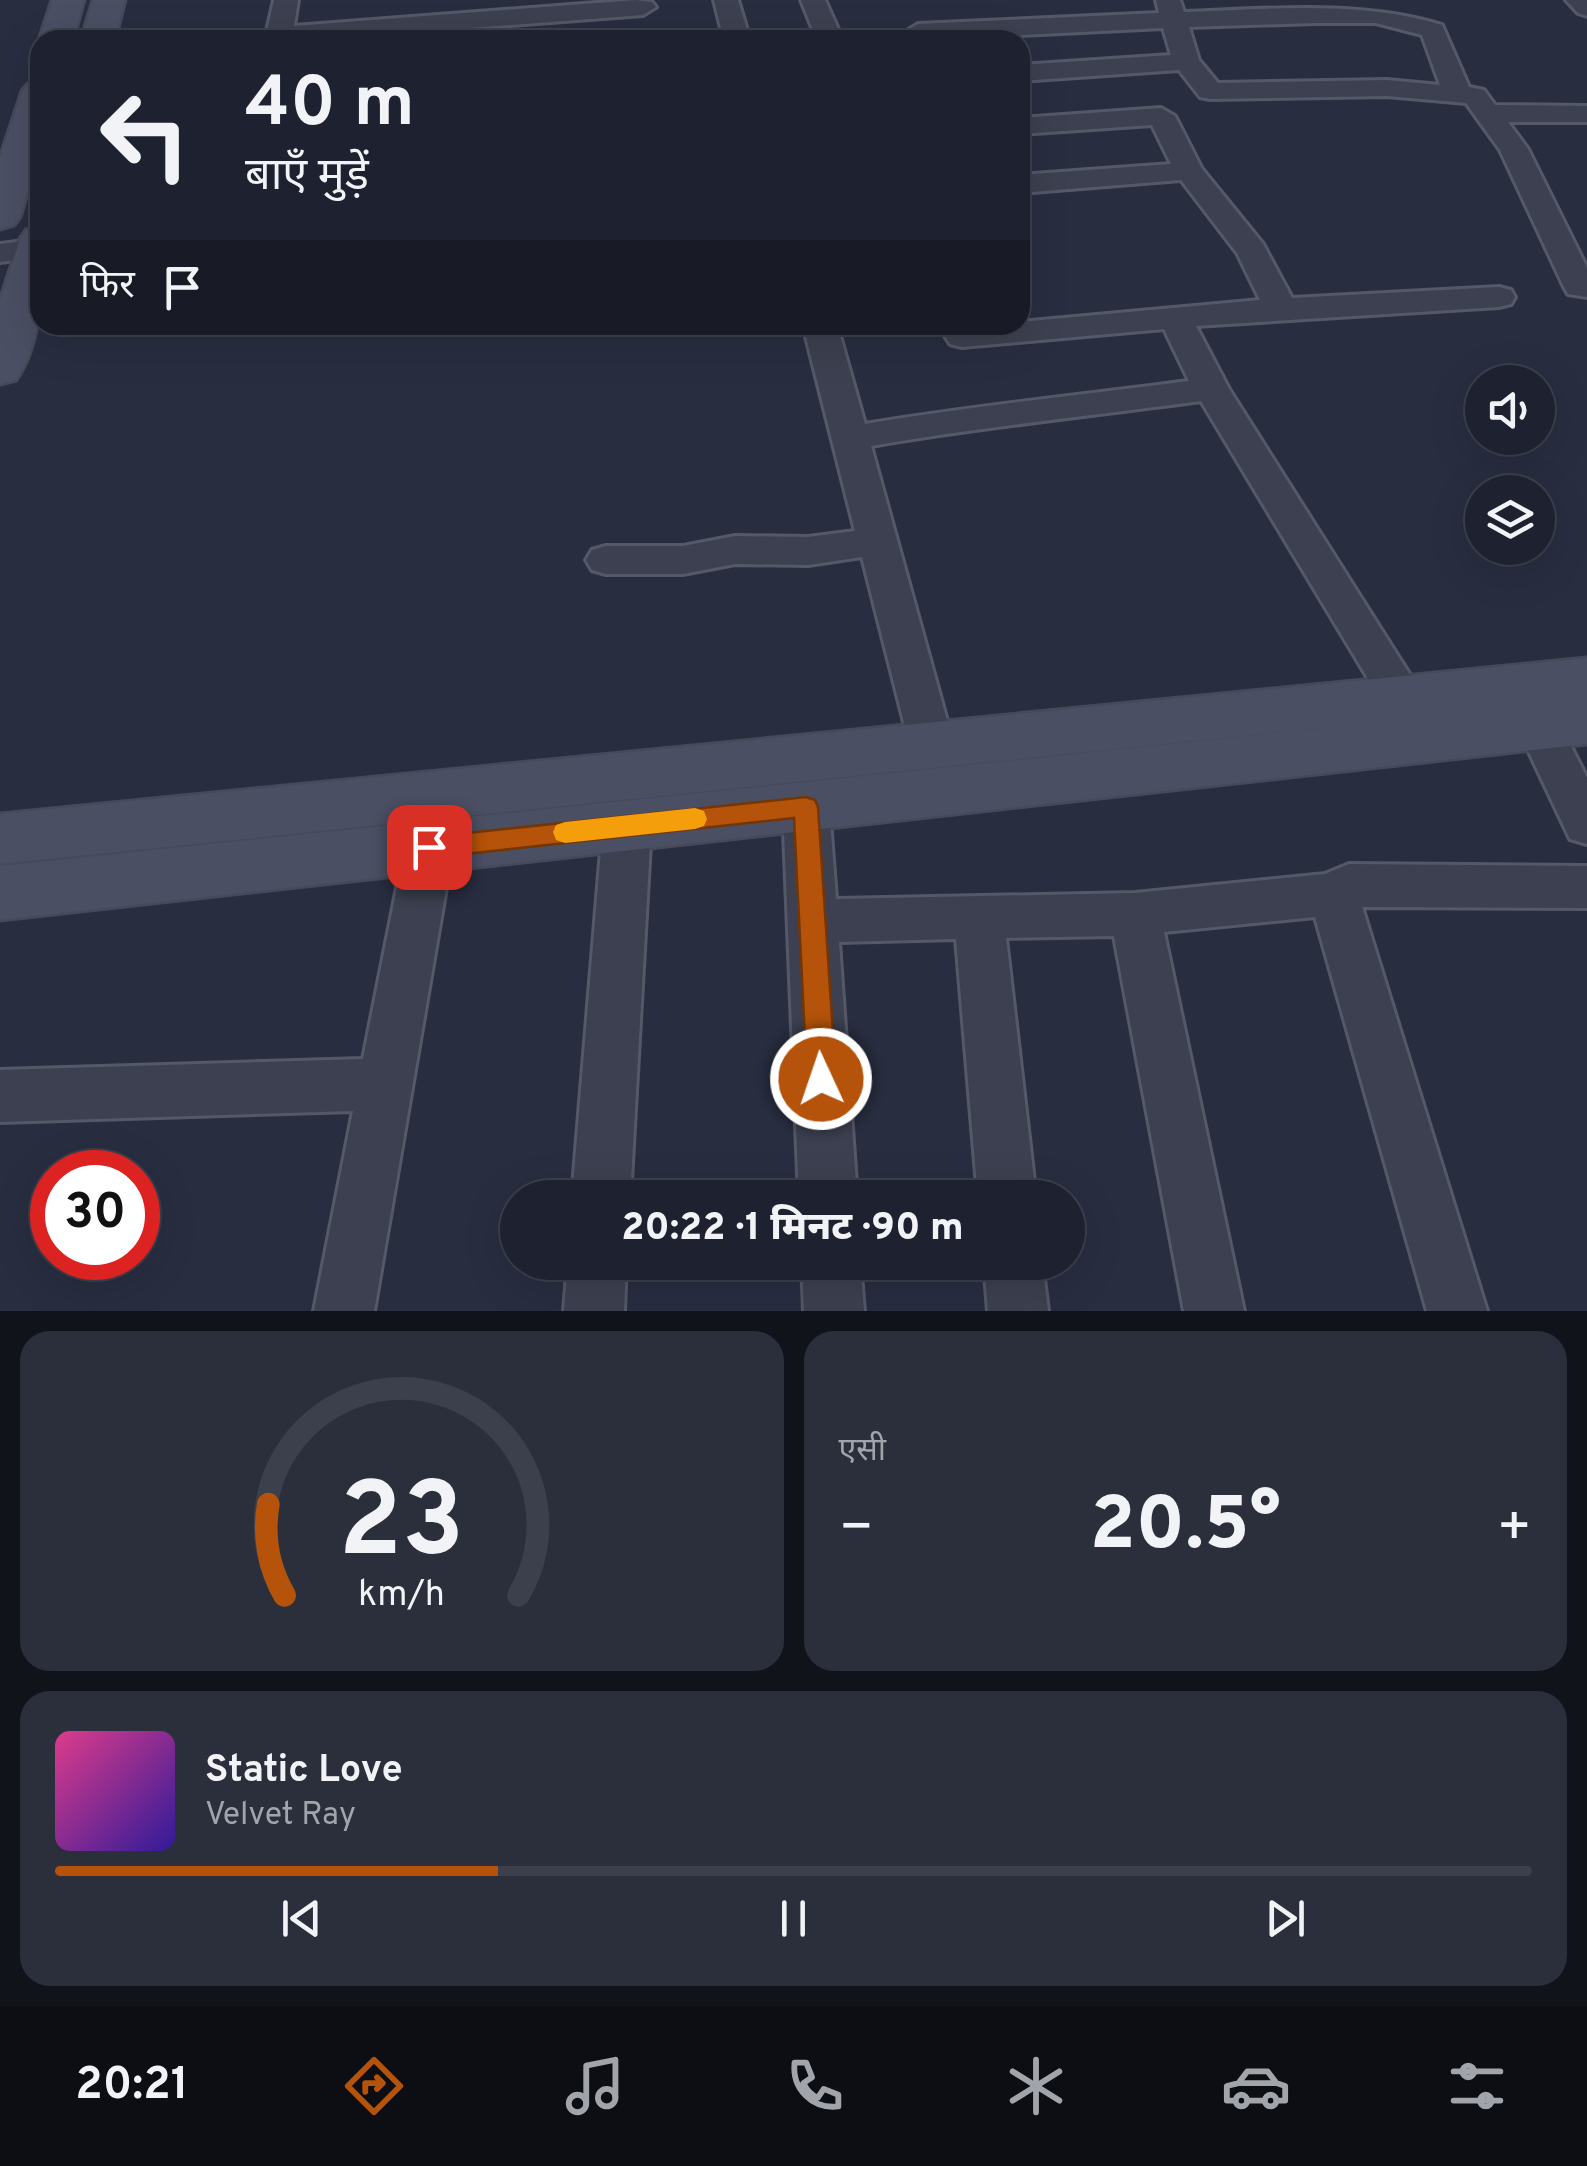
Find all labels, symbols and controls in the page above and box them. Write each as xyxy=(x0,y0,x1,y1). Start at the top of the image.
text: 40 m xyxy=(245,62,415,151)
icon: left xyxy=(80,70,210,200)
text: बाएँ मुड़ें xyxy=(245,149,369,206)
icon: arrive xyxy=(155,260,210,315)
text: फिर xyxy=(80,263,135,312)
map controls xyxy=(1465,365,1555,565)
button: sound xyxy=(1465,365,1555,455)
button: layers xyxy=(1465,475,1555,565)
pin xyxy=(387,805,472,890)
icon: arrive xyxy=(402,820,457,875)
position arrow xyxy=(769,1027,873,1131)
speed limit sign: 30 xyxy=(30,1150,160,1280)
text: 20:22 · 1 मिनट · 90 m xyxy=(621,1205,964,1254)
text: एसी xyxy=(839,1432,886,1472)
text: 23 xyxy=(339,1461,465,1593)
text: 20.5° xyxy=(1090,1481,1281,1576)
text: − xyxy=(839,1495,874,1565)
text: + xyxy=(1497,1495,1532,1565)
text: km/h xyxy=(358,1573,445,1619)
text: Static Love xyxy=(205,1747,403,1796)
text: Velvet Ray xyxy=(205,1796,356,1836)
icon: previous xyxy=(274,1891,329,1946)
icon: pause xyxy=(766,1891,821,1946)
icon: next xyxy=(1258,1891,1313,1946)
icon: directions xyxy=(339,2051,409,2121)
icon: music xyxy=(560,2051,630,2121)
icon: phone xyxy=(780,2051,850,2121)
icon: climate xyxy=(1001,2051,1071,2121)
icon: car xyxy=(1221,2051,1291,2121)
icon: filters xyxy=(1442,2051,1512,2121)
text: 20:21 xyxy=(75,2058,189,2115)

